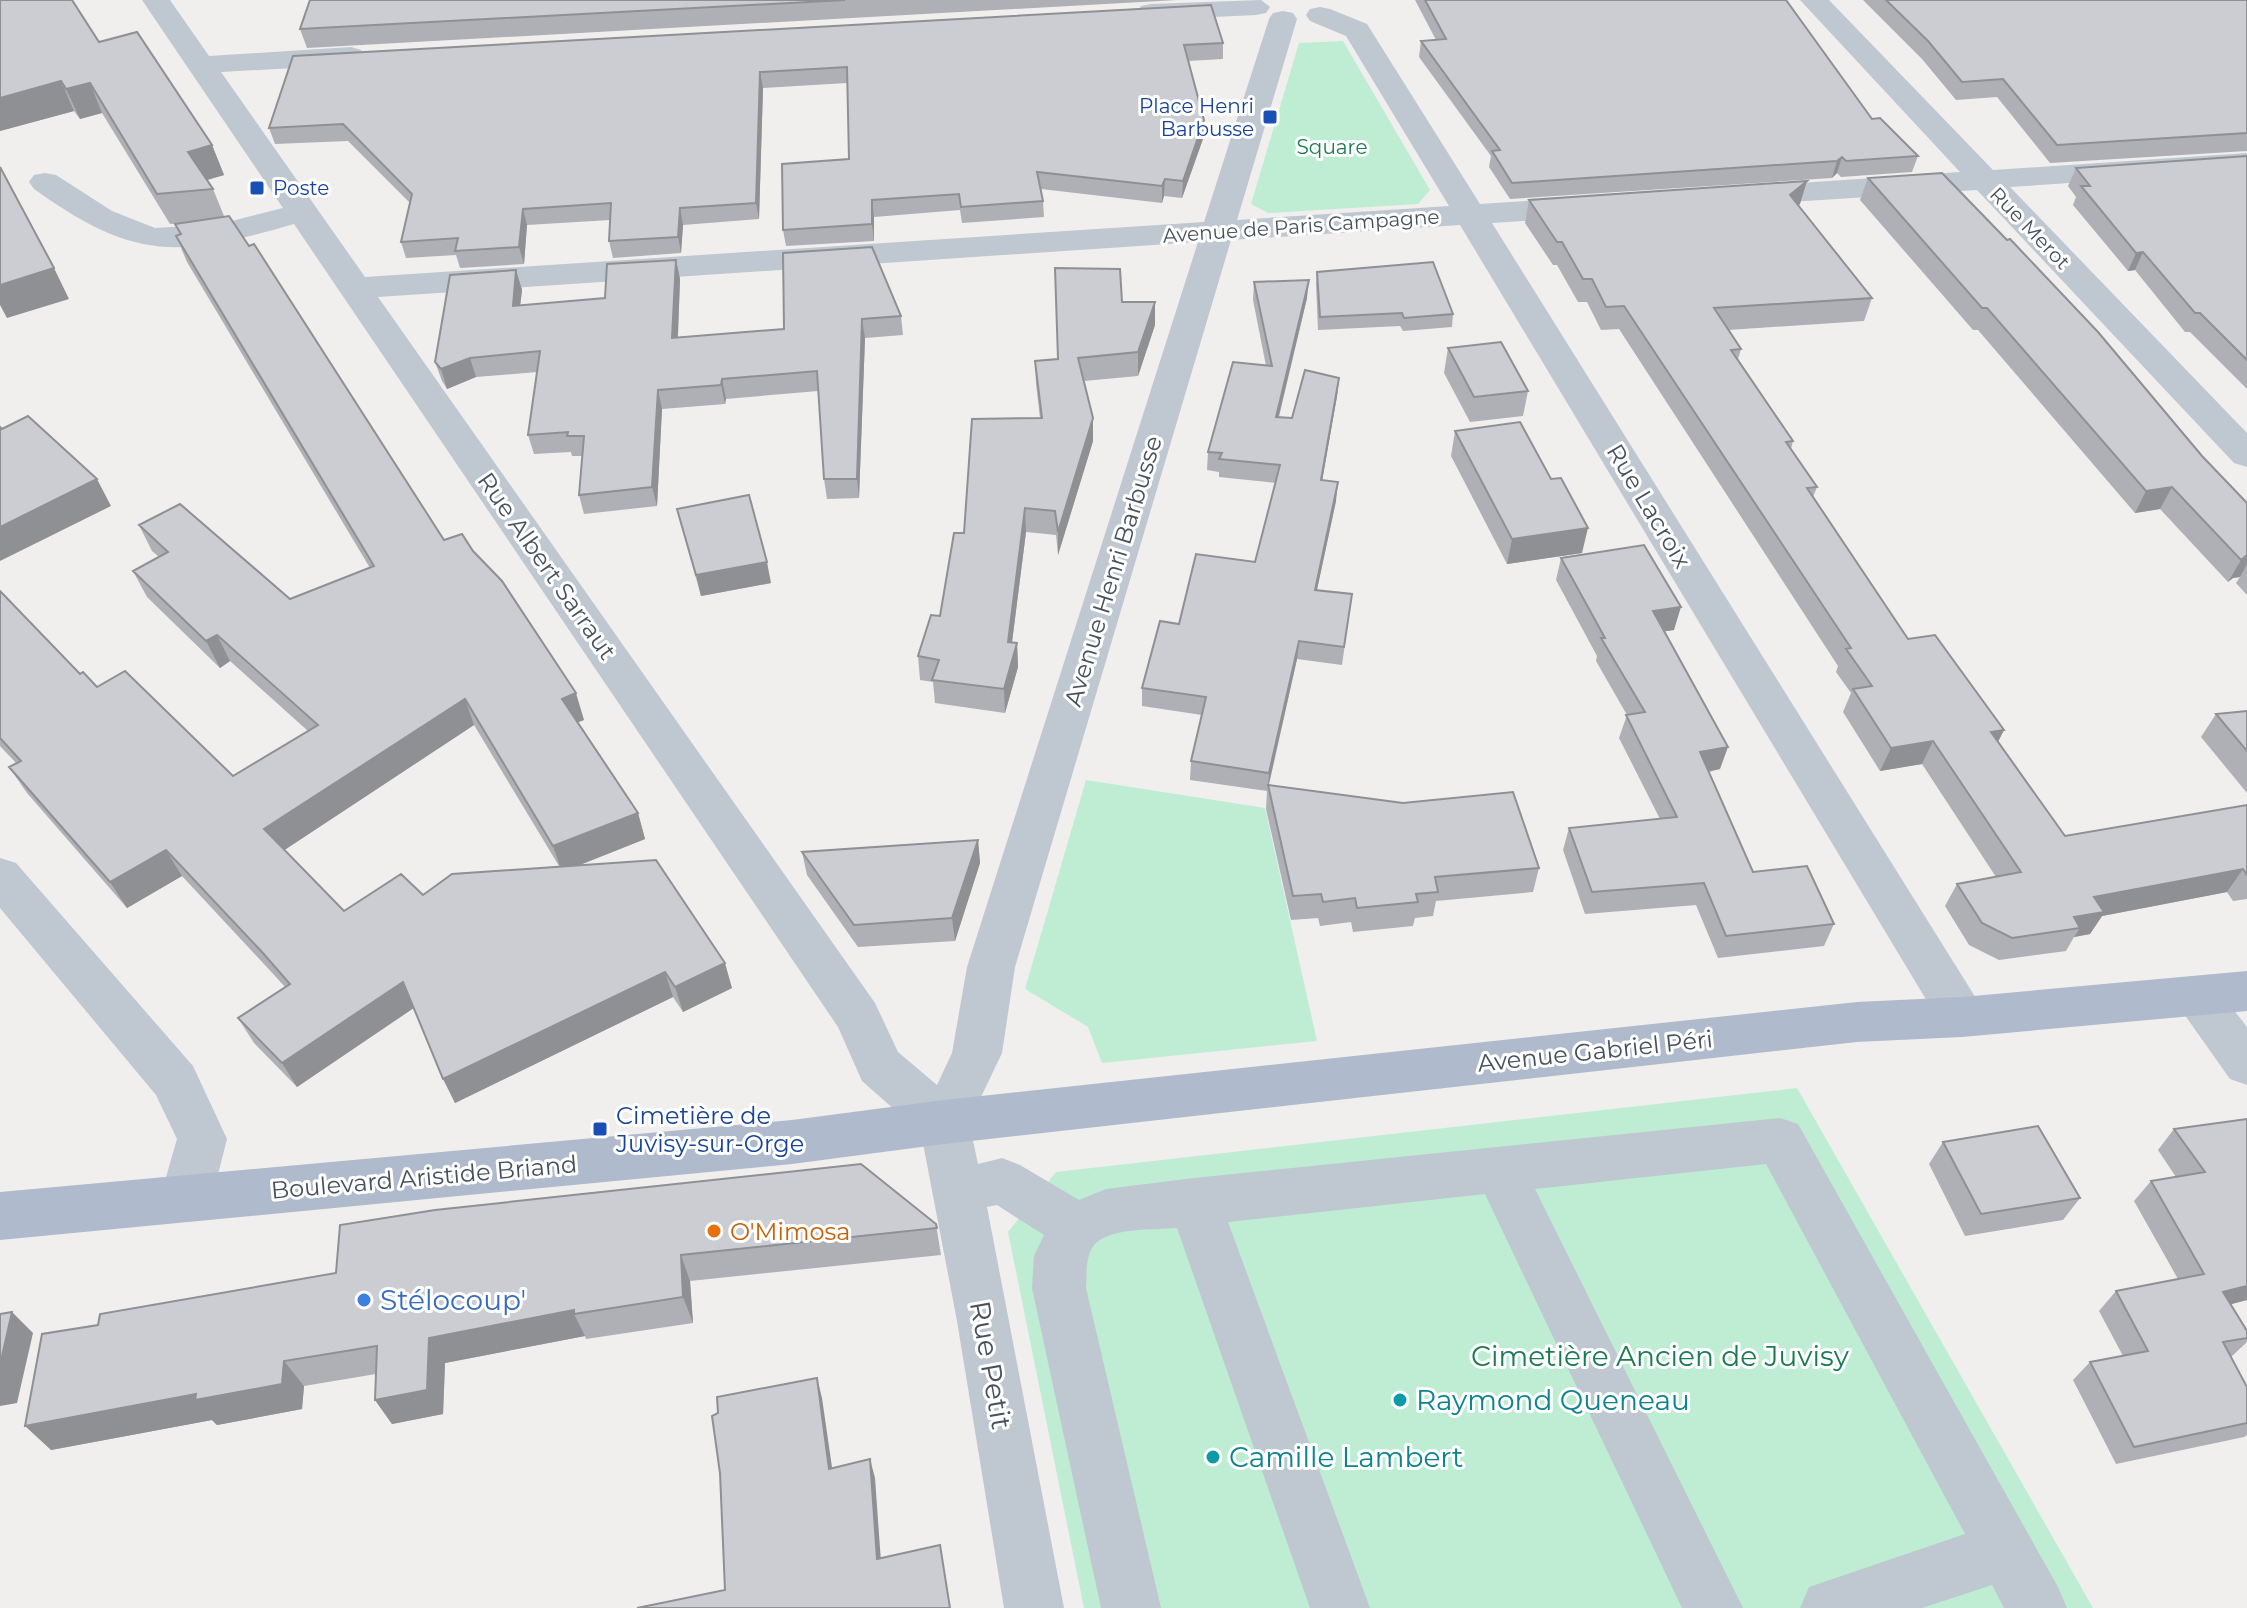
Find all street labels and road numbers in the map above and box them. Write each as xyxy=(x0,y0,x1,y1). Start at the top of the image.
street label: Rue Merot xyxy=(1985,182,2075,274)
street label: Avenue de Paris Campagne xyxy=(1162,204,1440,248)
street label: Avenue Henri Barbusse xyxy=(1058,432,1168,710)
street label: Rue Lacroix xyxy=(1601,439,1697,573)
street label: Rue Albert Sarraut xyxy=(472,467,623,665)
street label: Avenue Gabriel Péri xyxy=(1476,1024,1714,1078)
street label: Boulevard Aristide Briand xyxy=(270,1149,578,1205)
street label: Rue Petit xyxy=(963,1298,1019,1432)

